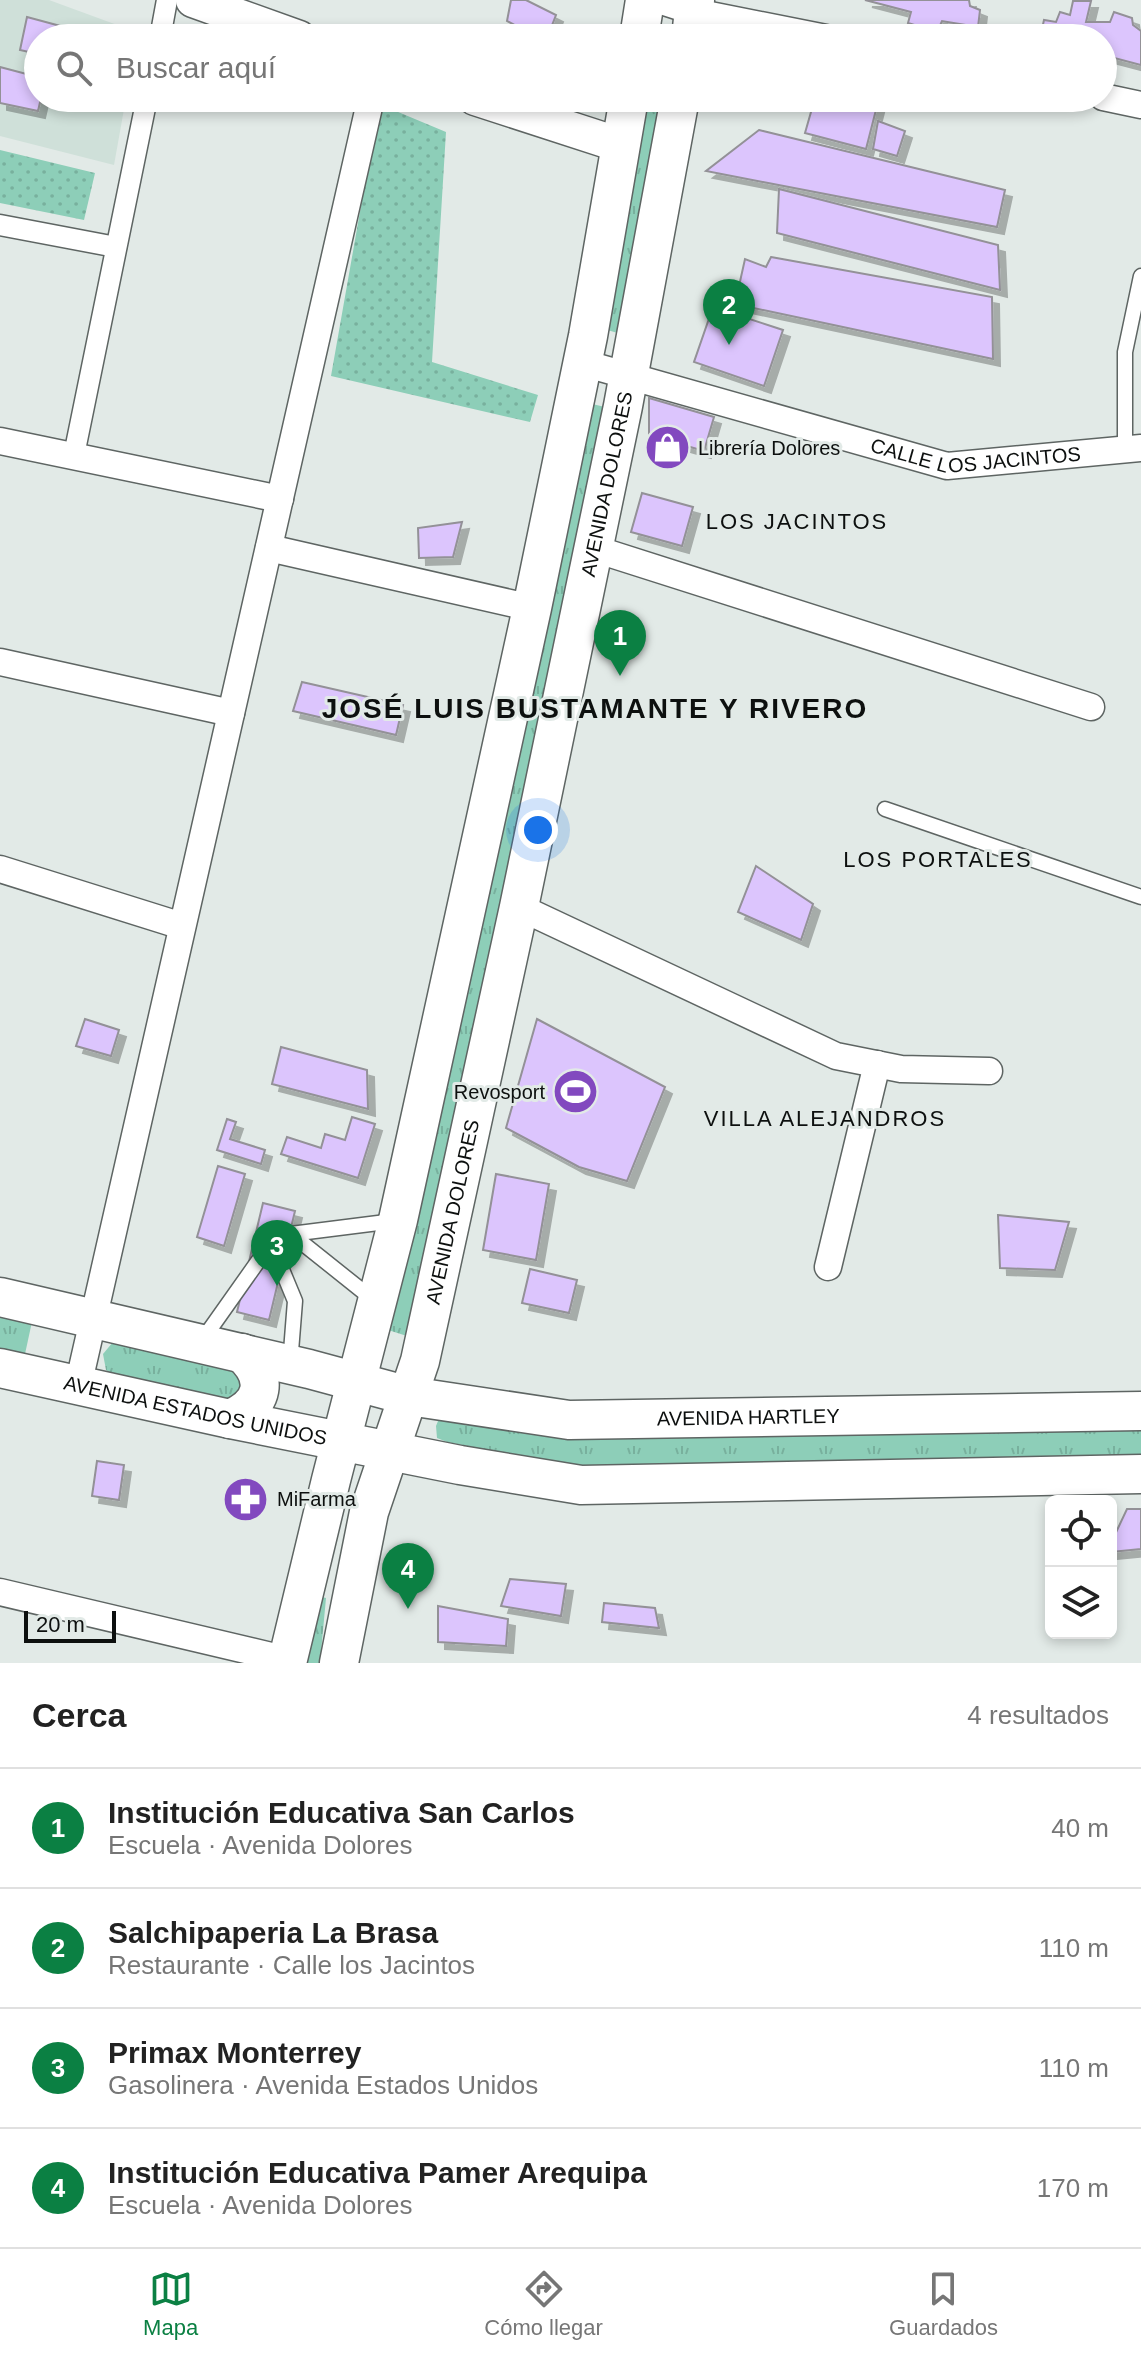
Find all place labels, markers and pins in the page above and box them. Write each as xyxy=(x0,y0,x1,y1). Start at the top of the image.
pin: 2 xyxy=(703,279,755,345)
shop icon: Librería Dolores xyxy=(643,424,691,472)
place label: Librería Dolores xyxy=(698,437,840,459)
pin: 1 xyxy=(594,610,646,676)
sports icon: Revosport xyxy=(552,1068,600,1116)
place label: Revosport xyxy=(454,1081,545,1103)
pin: 3 xyxy=(251,1220,303,1286)
pharmacy icon: MiFarma xyxy=(222,1475,270,1523)
place label: MiFarma xyxy=(277,1488,357,1510)
pin: 4 xyxy=(382,1543,434,1609)

